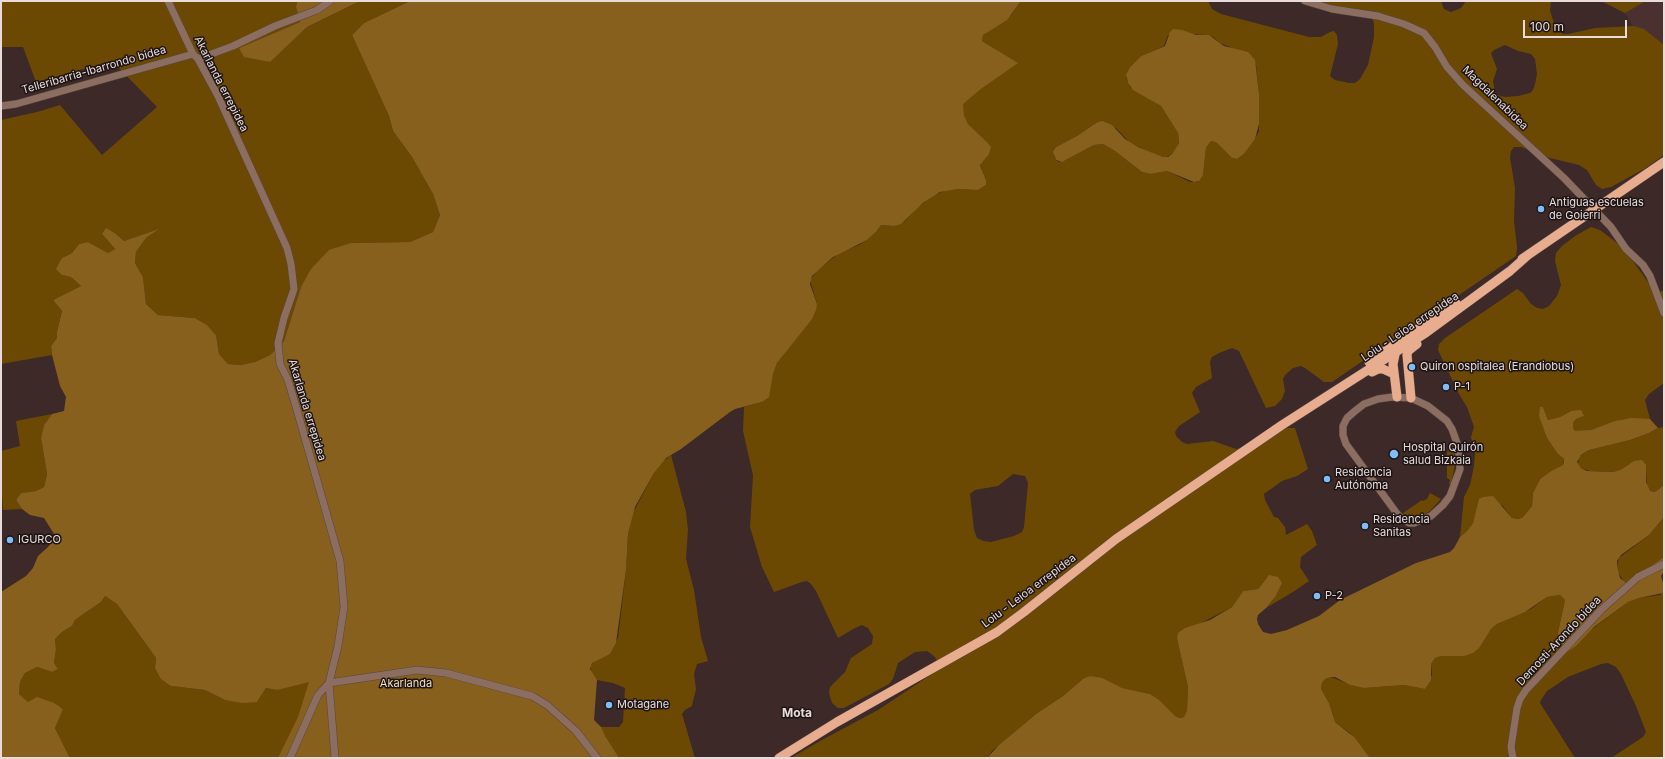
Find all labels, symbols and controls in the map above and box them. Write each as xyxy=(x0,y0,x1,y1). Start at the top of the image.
scale bar xyxy=(1525,12,1629,38)
text: 100 m xyxy=(1530,19,1564,34)
street label: Akarlanda errepidea xyxy=(191,34,251,134)
street label: Telleribarria-Ibarrondo bidea xyxy=(20,43,168,97)
street label: Magdalenabidea xyxy=(1459,63,1531,133)
place label: Antiguas escuelas de Goierri xyxy=(1549,196,1644,222)
marker: Antiguas escuelas de Goierri xyxy=(1536,204,1546,214)
street label: Loiu - Leioa errepidea xyxy=(1359,290,1461,364)
street label: Akarlanda errepidea xyxy=(285,358,329,462)
place label: Quiron ospitalea (Erandiobus) xyxy=(1420,360,1574,374)
marker: Quiron ospitalea (Erandiobus) xyxy=(1407,362,1417,372)
place label: P-1 xyxy=(1454,380,1470,394)
marker: P-1 xyxy=(1441,382,1451,392)
place label: Hospital Quirón salud Bizkaia xyxy=(1403,441,1483,467)
marker: Hospital Quirón salud Bizkaia xyxy=(1388,448,1400,460)
place label: Residencia Autónoma xyxy=(1335,466,1392,492)
marker: Residencia Autónoma xyxy=(1322,474,1332,484)
place label: Residencia Sanitas xyxy=(1373,513,1430,539)
marker: Residencia Sanitas xyxy=(1360,521,1370,531)
place label: IGURCO xyxy=(18,533,61,547)
marker: IGURCO xyxy=(5,535,15,545)
street label: Loiu - Leioa errepidea xyxy=(979,551,1079,631)
place label: P-2 xyxy=(1325,589,1343,603)
marker: P-2 xyxy=(1312,591,1322,601)
street label: Demosti-Arondo bidea xyxy=(1514,594,1604,688)
park label: Akarlanda xyxy=(380,677,432,691)
place label: Motagane xyxy=(617,698,669,712)
marker: Motagane xyxy=(604,700,614,710)
district label: Mota xyxy=(782,706,812,720)

